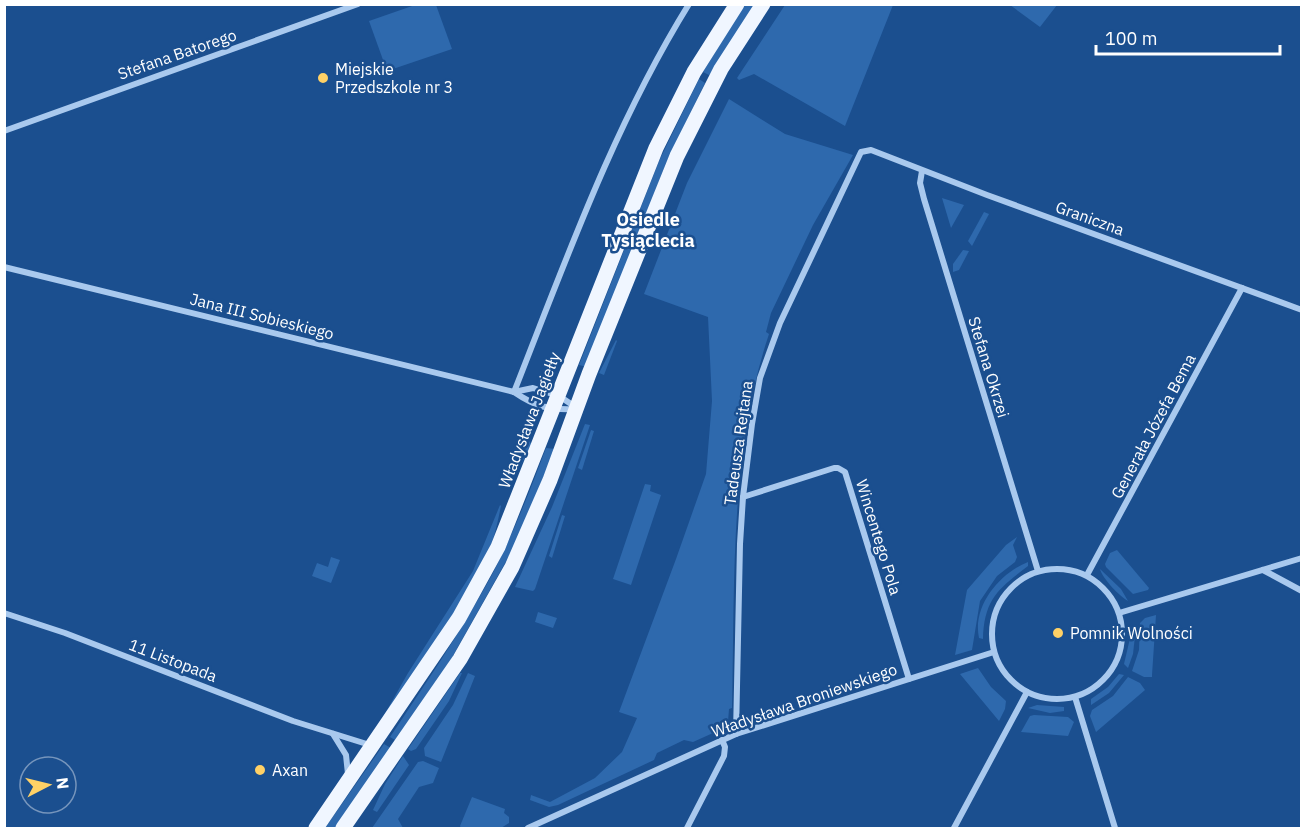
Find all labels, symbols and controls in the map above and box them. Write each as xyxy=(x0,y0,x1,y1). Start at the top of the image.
scale bar xyxy=(1096,18,1280,56)
street label: Stefana Batorego xyxy=(115,24,239,84)
text: 100 m xyxy=(1105,27,1157,50)
place label: Miejskie Przedszkole nr 3 xyxy=(335,59,453,97)
marker: Miejskie Przedszkole nr 3 xyxy=(316,71,330,85)
street label: Graniczna xyxy=(1053,196,1128,240)
district label: Osiedle Tysiąclecia xyxy=(601,208,695,252)
street label: Jana III Sobieskiego xyxy=(188,288,336,344)
street label: Stefana Okrzei xyxy=(964,314,1014,420)
street label: Władysława Jagiełły xyxy=(494,349,564,491)
street label: Generała Józefa Bema xyxy=(1106,350,1200,502)
street label: Tadeusza Rejtana xyxy=(719,379,757,507)
street label: Wincentego Pola xyxy=(852,477,906,598)
place label: Pomnik Wolności xyxy=(1070,623,1193,643)
marker: Pomnik Wolności xyxy=(1051,626,1065,640)
street label: 11 Listopada xyxy=(126,634,220,686)
street label: Władysława Broniewskiego xyxy=(708,659,900,741)
north arrow xyxy=(18,755,78,815)
place label: Axan xyxy=(272,760,308,780)
marker: Axan xyxy=(253,763,267,777)
text: N xyxy=(52,776,74,790)

